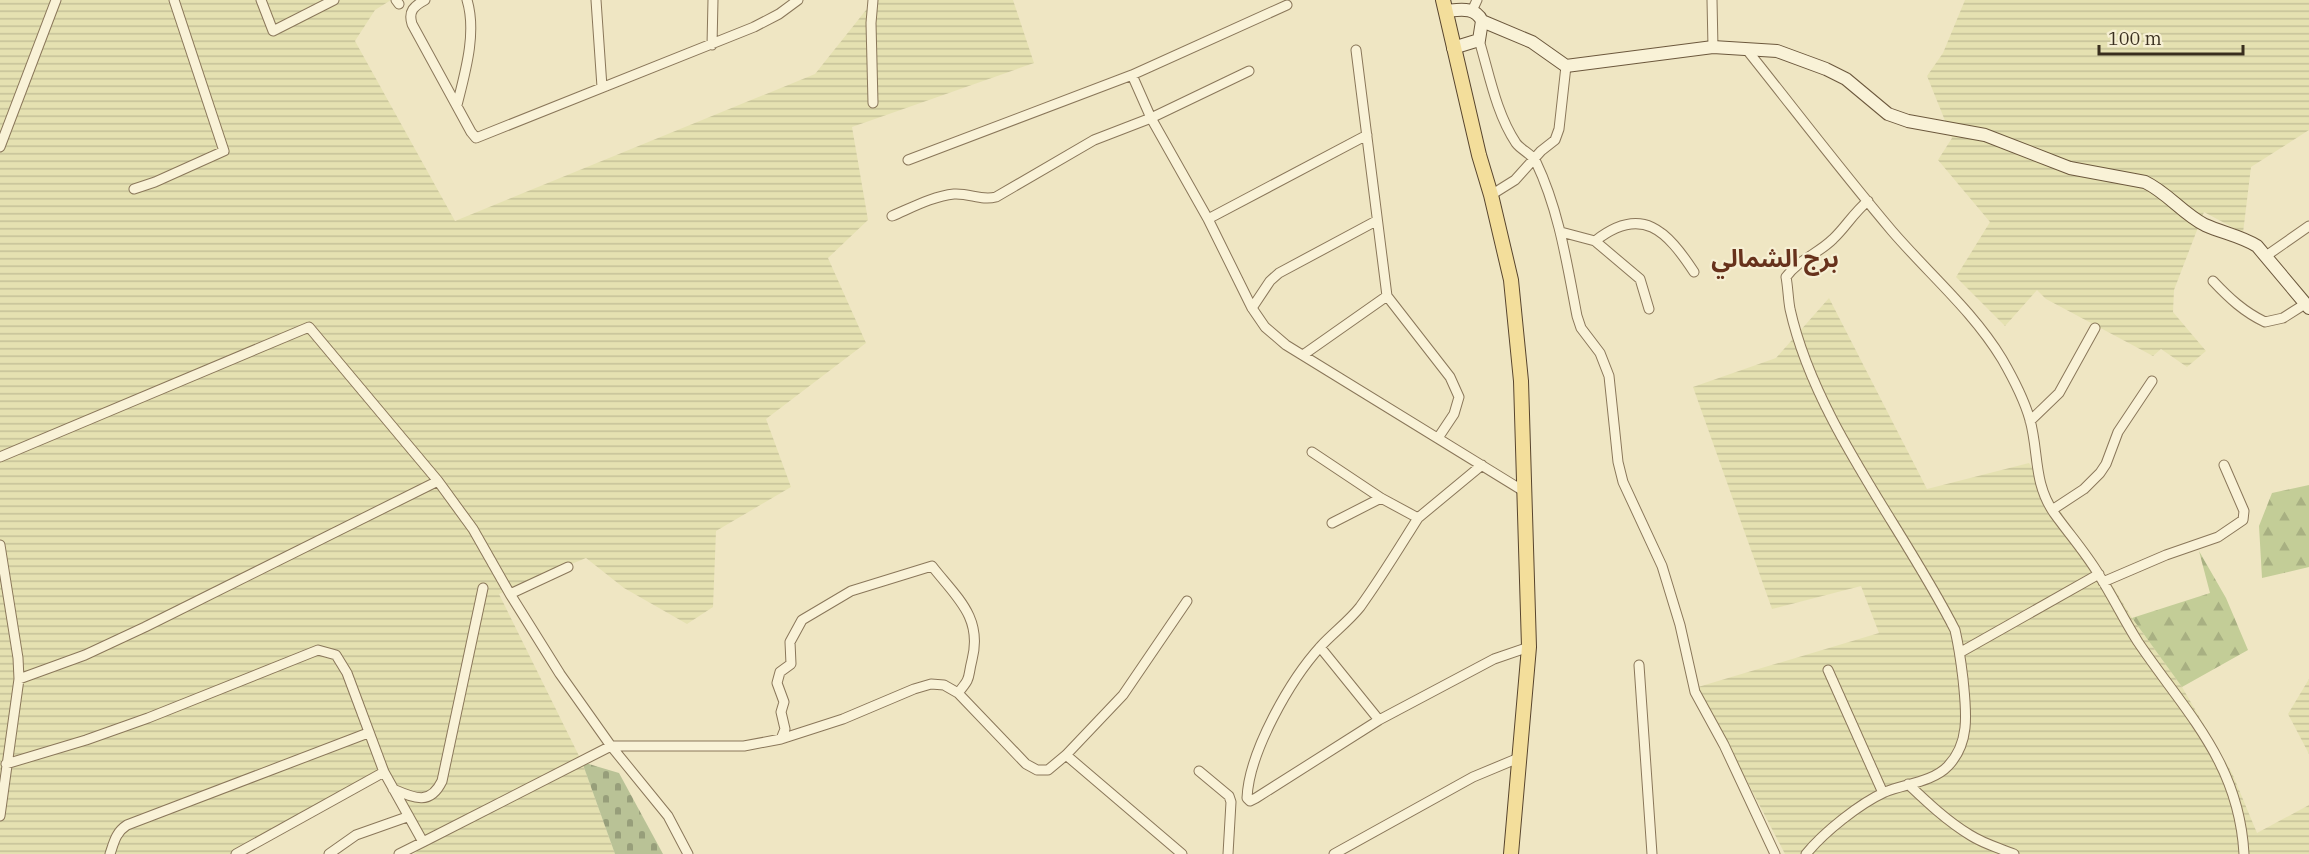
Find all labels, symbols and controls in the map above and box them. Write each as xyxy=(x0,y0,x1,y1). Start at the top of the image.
scale bar xyxy=(2099,18,2243,56)
text: 100 m xyxy=(2108,27,2162,50)
district label: برج الشمالي xyxy=(1711,242,1839,279)

